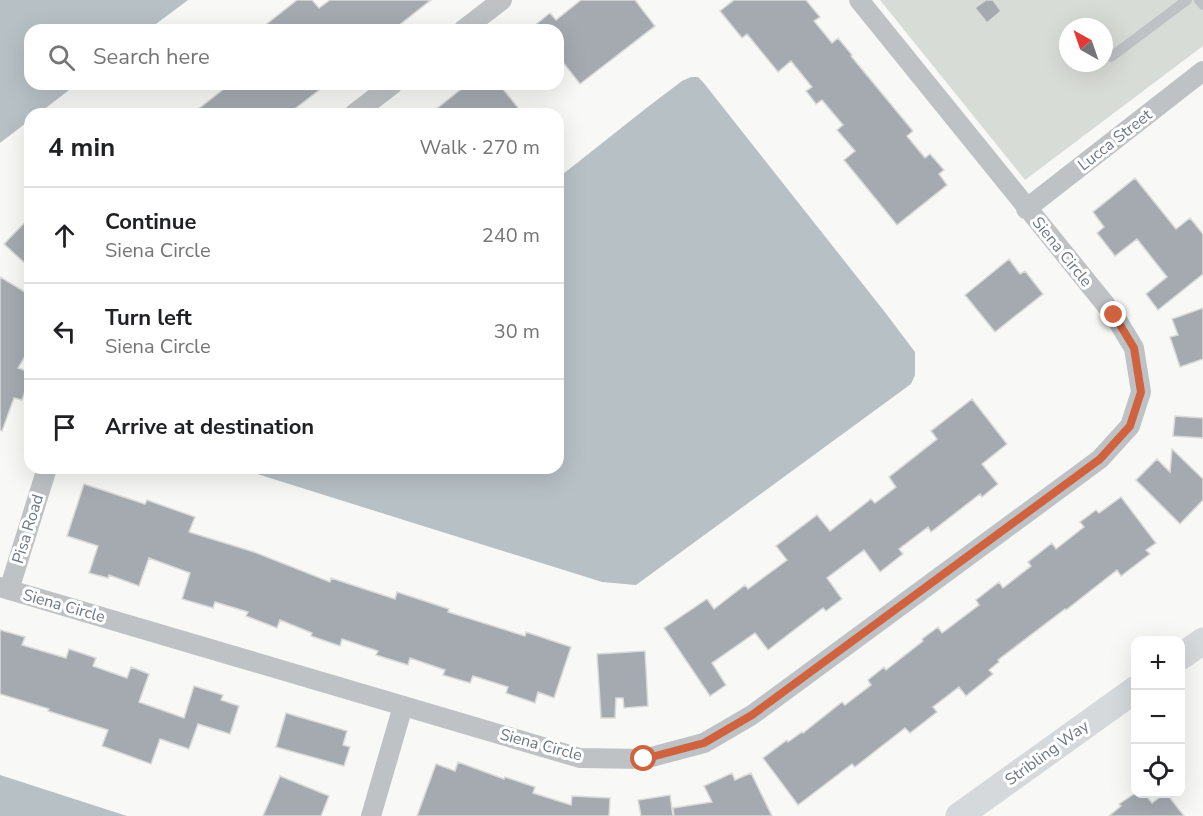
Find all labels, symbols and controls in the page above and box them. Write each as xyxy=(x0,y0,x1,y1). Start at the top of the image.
north arrow xyxy=(1059,18,1113,72)
search box xyxy=(24,24,564,90)
icon: search xyxy=(45,41,78,74)
text: Search here xyxy=(93,42,210,72)
street label: Lucca Street xyxy=(1073,104,1157,176)
text: 4 min xyxy=(48,130,115,165)
text: Walk · 270 m xyxy=(420,134,540,161)
text: Continue xyxy=(105,207,196,237)
street label: Siena Circle xyxy=(1027,212,1097,292)
icon: ahead xyxy=(48,219,81,252)
text: 240 m xyxy=(482,222,540,249)
text: Siena Circle xyxy=(105,237,211,264)
route end xyxy=(1100,301,1126,327)
text: Turn left xyxy=(105,303,192,333)
icon: left xyxy=(48,315,81,348)
text: 30 m xyxy=(494,318,540,345)
text: Siena Circle xyxy=(105,333,211,360)
icon: arrive xyxy=(48,411,81,444)
text: Arrive at destination xyxy=(105,412,314,442)
street label: Pisa Road xyxy=(7,492,49,566)
street label: Siena Circle xyxy=(20,584,108,628)
map controls xyxy=(1131,636,1185,798)
button: + xyxy=(1131,636,1185,690)
button: − xyxy=(1131,690,1185,744)
street label: Stribling Way xyxy=(1001,715,1094,791)
street label: Siena Circle xyxy=(497,723,585,767)
button: locate xyxy=(1131,744,1185,798)
route start xyxy=(630,745,656,771)

